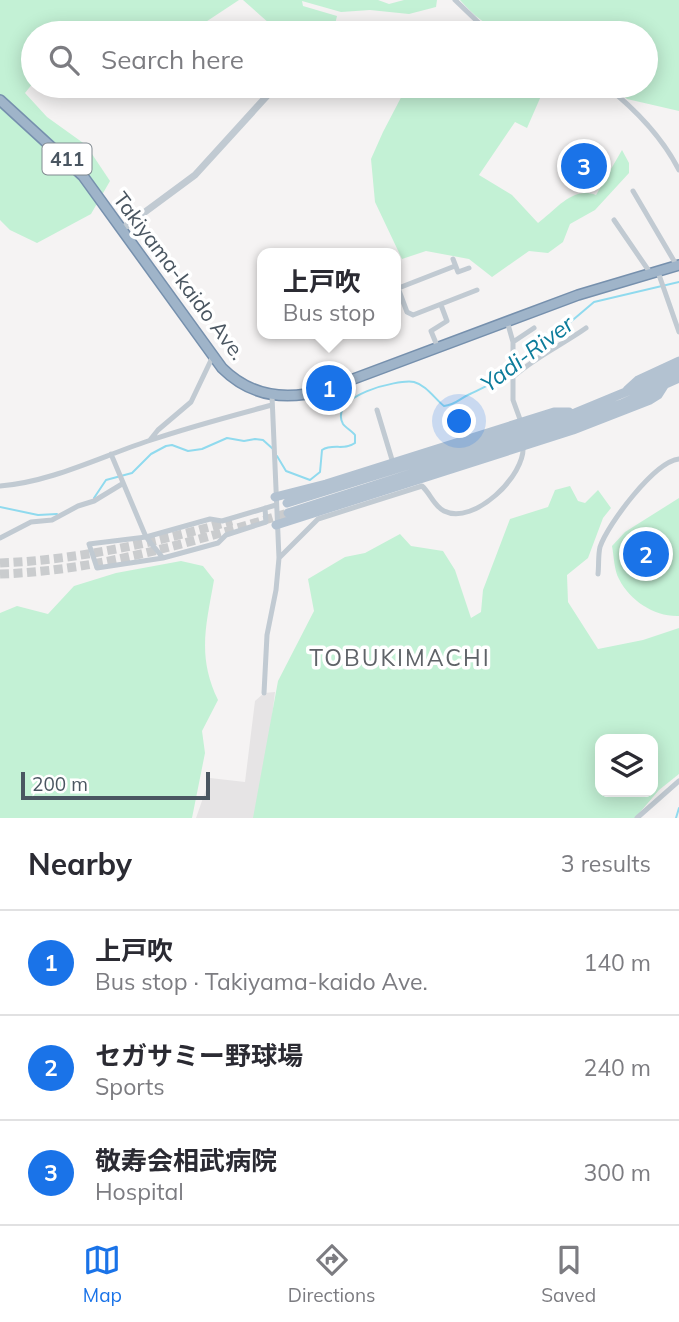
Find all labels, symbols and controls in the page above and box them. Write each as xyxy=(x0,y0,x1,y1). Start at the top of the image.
search box xyxy=(21,21,658,98)
icon: search xyxy=(45,41,83,79)
text: Search here xyxy=(101,43,244,76)
pin: 3 xyxy=(561,140,607,192)
road number: 411 xyxy=(42,144,92,174)
street label: Takiyama-kaido Ave. xyxy=(108,186,251,364)
popup xyxy=(257,248,401,339)
text: 上戸吹 xyxy=(283,265,361,298)
text: Bus stop xyxy=(283,298,375,327)
water label: Yadi-River xyxy=(474,308,580,398)
pin: 1 xyxy=(306,362,352,414)
your location xyxy=(442,404,476,438)
pin: 2 xyxy=(623,528,669,580)
district label: TOBUKIMACHI xyxy=(309,643,491,672)
map controls xyxy=(595,734,658,797)
button: layers xyxy=(595,734,658,797)
scale bar xyxy=(21,769,210,801)
text: 200 m xyxy=(32,772,88,796)
text: Nearby xyxy=(28,845,132,883)
text: 3 results xyxy=(561,849,651,878)
text: 上戸吹 xyxy=(95,934,173,967)
text: 1 xyxy=(44,948,58,977)
text: 140 m xyxy=(583,948,651,977)
text: Bus stop · Takiyama-kaido Ave. xyxy=(95,967,428,996)
text: セガサミー野球場 xyxy=(95,1039,303,1072)
text: 2 xyxy=(44,1053,58,1082)
text: 240 m xyxy=(583,1053,651,1082)
text: Sports xyxy=(95,1072,165,1101)
text: 敬寿会相武病院 xyxy=(95,1144,277,1177)
text: 3 xyxy=(44,1158,58,1187)
text: 300 m xyxy=(583,1158,651,1187)
text: Hospital xyxy=(95,1177,184,1206)
tab: Map xyxy=(83,1241,122,1307)
tab: Directions xyxy=(288,1241,376,1307)
tab: Saved xyxy=(541,1241,596,1307)

